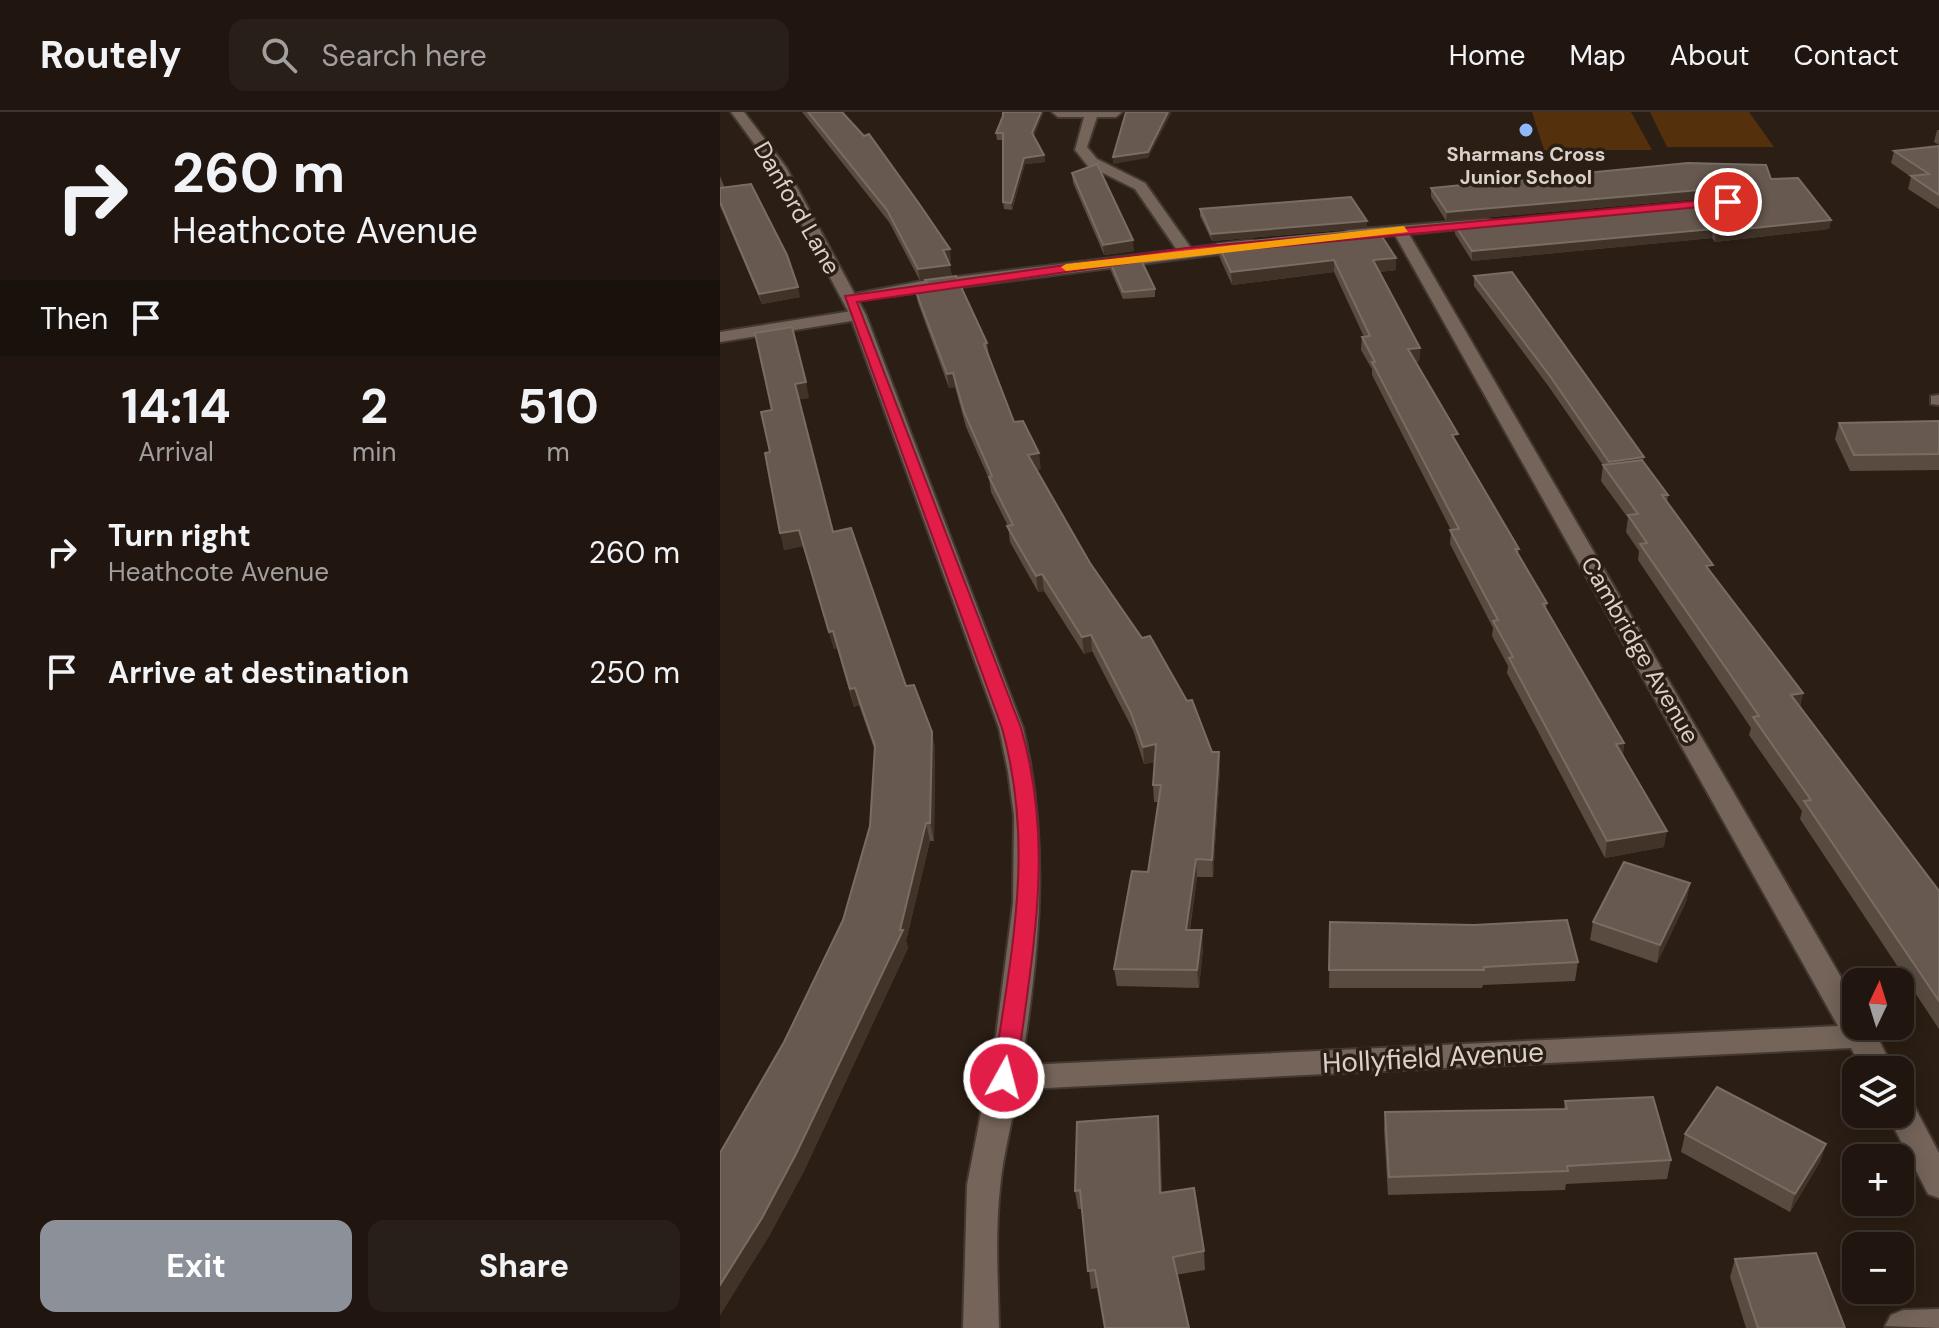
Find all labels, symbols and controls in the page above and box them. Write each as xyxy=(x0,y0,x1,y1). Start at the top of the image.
search box xyxy=(229,19,789,91)
text: Routely xyxy=(40,30,181,80)
icon: search xyxy=(257,33,301,77)
text: Search here xyxy=(321,36,487,75)
text: Home xyxy=(1449,37,1525,74)
text: Map xyxy=(1569,37,1626,74)
text: About xyxy=(1670,37,1749,74)
text: Contact xyxy=(1793,37,1899,74)
marker: Sharmans Cross Junior School xyxy=(1517,121,1535,139)
text: 260 m xyxy=(172,136,345,209)
street label: Danford Lane xyxy=(747,136,848,280)
place label: Sharmans Cross Junior School xyxy=(1447,141,1605,190)
icon: right xyxy=(40,144,144,248)
pin xyxy=(1694,168,1762,236)
icon: arrive xyxy=(1706,180,1750,224)
text: Heathcote Avenue xyxy=(172,207,478,254)
icon: arrive xyxy=(124,296,168,340)
text: Then xyxy=(40,299,108,338)
text: 14:14 xyxy=(121,375,231,438)
text: 2 xyxy=(360,375,388,438)
text: 510 xyxy=(518,375,599,438)
text: Arrival xyxy=(138,435,214,469)
text: min xyxy=(352,435,396,469)
text: m xyxy=(547,435,570,469)
text: Turn right xyxy=(108,516,251,555)
icon: right xyxy=(40,530,84,574)
text: 260 m xyxy=(589,533,680,572)
street label: Cambridge Avenue xyxy=(1574,551,1707,749)
text: Heathcote Avenue xyxy=(108,555,329,589)
icon: arrive xyxy=(40,650,84,694)
text: Arrive at destination xyxy=(108,653,409,692)
text: 250 m xyxy=(589,653,680,692)
north arrow xyxy=(1842,968,1914,1040)
map controls xyxy=(1842,968,1914,1304)
street label: Hollyfield Avenue xyxy=(1321,1033,1545,1082)
position arrow xyxy=(962,1036,1046,1120)
button: layers xyxy=(1842,1056,1914,1128)
button: + xyxy=(1842,1144,1914,1216)
button: Exit xyxy=(40,1220,352,1312)
button: Share xyxy=(368,1220,680,1312)
button: − xyxy=(1842,1232,1914,1304)

